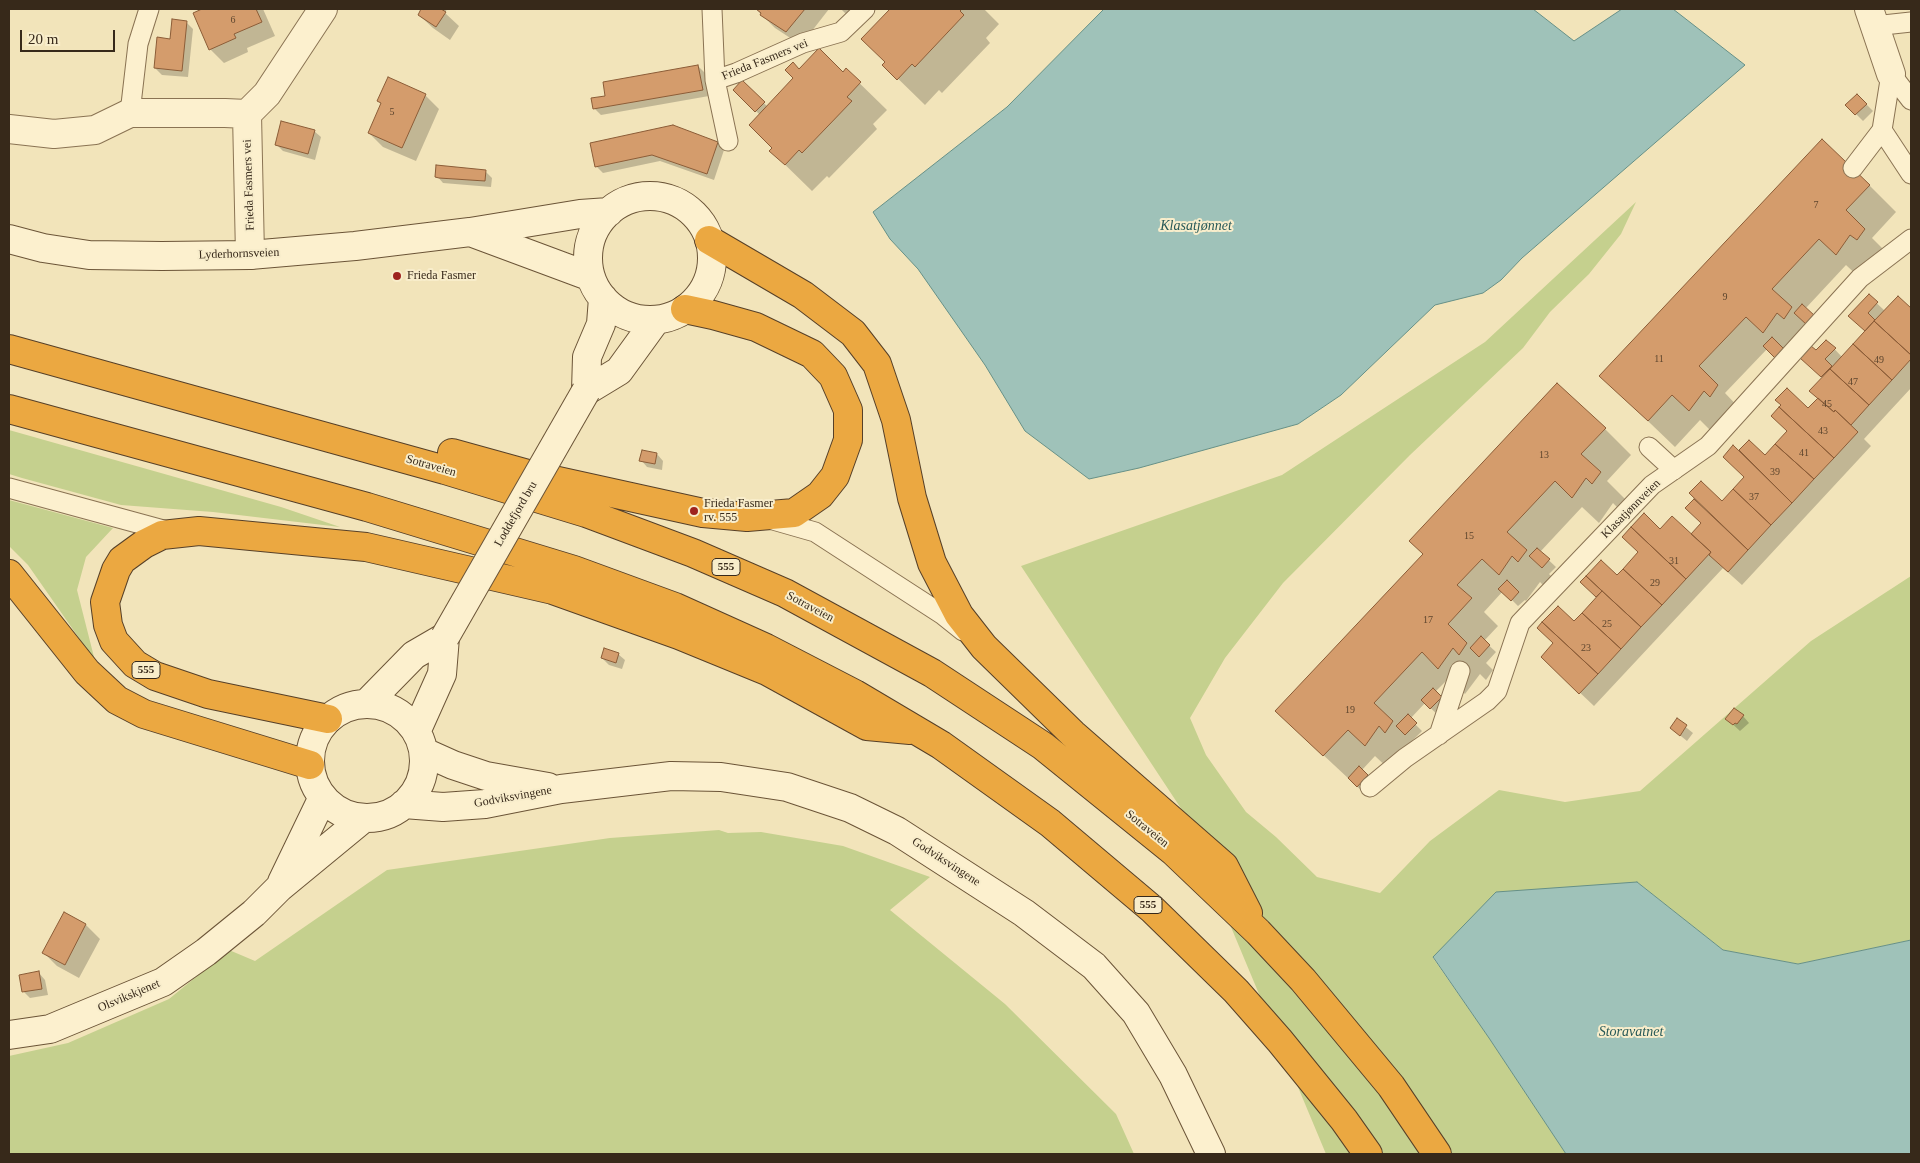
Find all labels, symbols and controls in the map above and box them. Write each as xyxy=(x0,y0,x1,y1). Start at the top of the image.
house number: 6 xyxy=(230,14,236,26)
scale bar xyxy=(22,20,118,52)
text: 20 m xyxy=(28,31,58,47)
street label: Frieda Fasmers vei xyxy=(720,36,810,84)
house number: 5 xyxy=(390,106,394,118)
street label: Frieda Fasmers vei xyxy=(240,139,258,231)
house number: 7 xyxy=(1814,199,1818,211)
water label: Klasatjønnet xyxy=(1160,218,1232,234)
street label: Lyderhornsveien xyxy=(198,245,280,263)
place label: Frieda Fasmer xyxy=(407,269,476,283)
marker: Frieda Fasmer xyxy=(391,270,403,282)
house number: 9 xyxy=(1722,291,1728,303)
house number: 11 xyxy=(1654,353,1664,365)
house number: 49 xyxy=(1874,354,1884,366)
house number: 47 xyxy=(1848,376,1858,388)
house number: 45 xyxy=(1822,398,1832,410)
house number: 43 xyxy=(1818,425,1828,437)
house number: 41 xyxy=(1799,447,1809,459)
house number: 13 xyxy=(1539,449,1549,461)
street label: Sotraveien xyxy=(404,452,458,480)
house number: 39 xyxy=(1770,466,1780,478)
street label: Klasatjønnveien xyxy=(1598,476,1664,542)
street label: Loddefjord bru xyxy=(492,479,540,549)
house number: 37 xyxy=(1749,491,1759,503)
place label: Frieda Fasmer rv. 555 xyxy=(704,497,773,525)
marker: Frieda Fasmer rv. 555 xyxy=(688,505,700,517)
house number: 15 xyxy=(1464,530,1474,542)
house number: 31 xyxy=(1669,555,1679,567)
road number: 555 xyxy=(712,558,740,576)
house number: 29 xyxy=(1650,577,1660,589)
street label: Sotraveien xyxy=(784,589,836,625)
house number: 17 xyxy=(1423,614,1433,626)
house number: 25 xyxy=(1602,618,1612,630)
house number: 23 xyxy=(1581,642,1591,654)
road number: 555 xyxy=(132,662,160,678)
house number: 19 xyxy=(1345,704,1355,716)
street label: Godviksvingene xyxy=(473,783,553,811)
street label: Sotraveien xyxy=(1123,807,1171,851)
street label: Godviksvingene xyxy=(909,835,983,889)
road number: 555 xyxy=(1134,896,1162,914)
street label: Olsvikskjenet xyxy=(96,976,162,1016)
water label: Storavatnet xyxy=(1599,1024,1663,1040)

